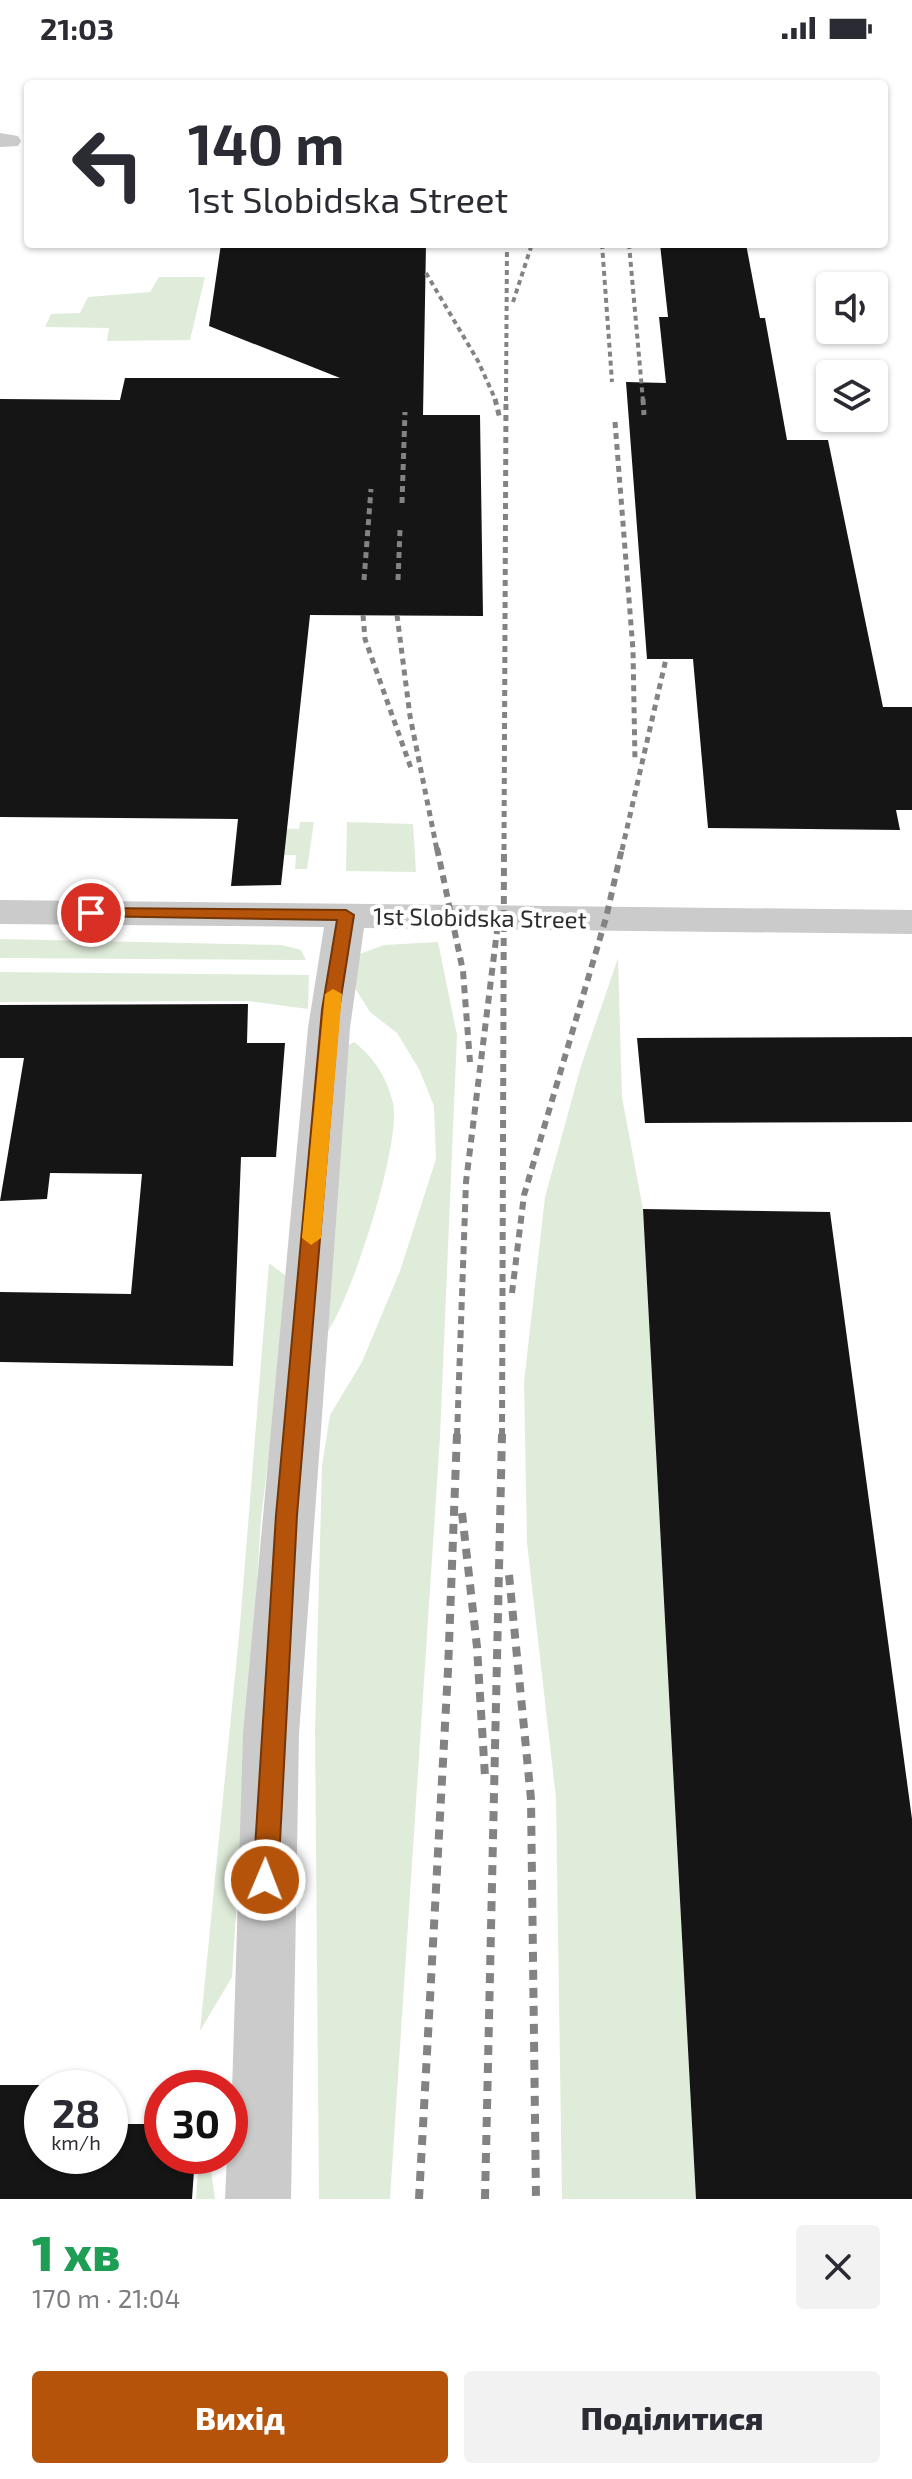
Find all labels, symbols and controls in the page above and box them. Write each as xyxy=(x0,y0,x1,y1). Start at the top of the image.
text: 21:03 xyxy=(40,10,114,46)
text: 140 m xyxy=(188,109,345,176)
icon: left xyxy=(56,112,160,216)
text: 1st Slobidska Street xyxy=(188,177,508,220)
map controls xyxy=(816,272,888,432)
button: sound xyxy=(816,272,888,344)
button: layers xyxy=(816,360,888,432)
pin xyxy=(57,879,125,947)
icon: arrive xyxy=(69,891,113,935)
street label: 1st Slobidska Street xyxy=(373,901,587,933)
position arrow xyxy=(223,1838,307,1922)
speed limit sign: 30 xyxy=(144,2070,248,2174)
text: 28 xyxy=(52,2088,100,2136)
text: km/h xyxy=(51,2130,101,2154)
text: 1 хв xyxy=(32,2223,120,2281)
button: close xyxy=(796,2225,880,2309)
text: 170 m · 21:04 xyxy=(32,2282,180,2313)
button: Вихід xyxy=(32,2371,448,2463)
button: Поділитися xyxy=(464,2371,880,2463)

